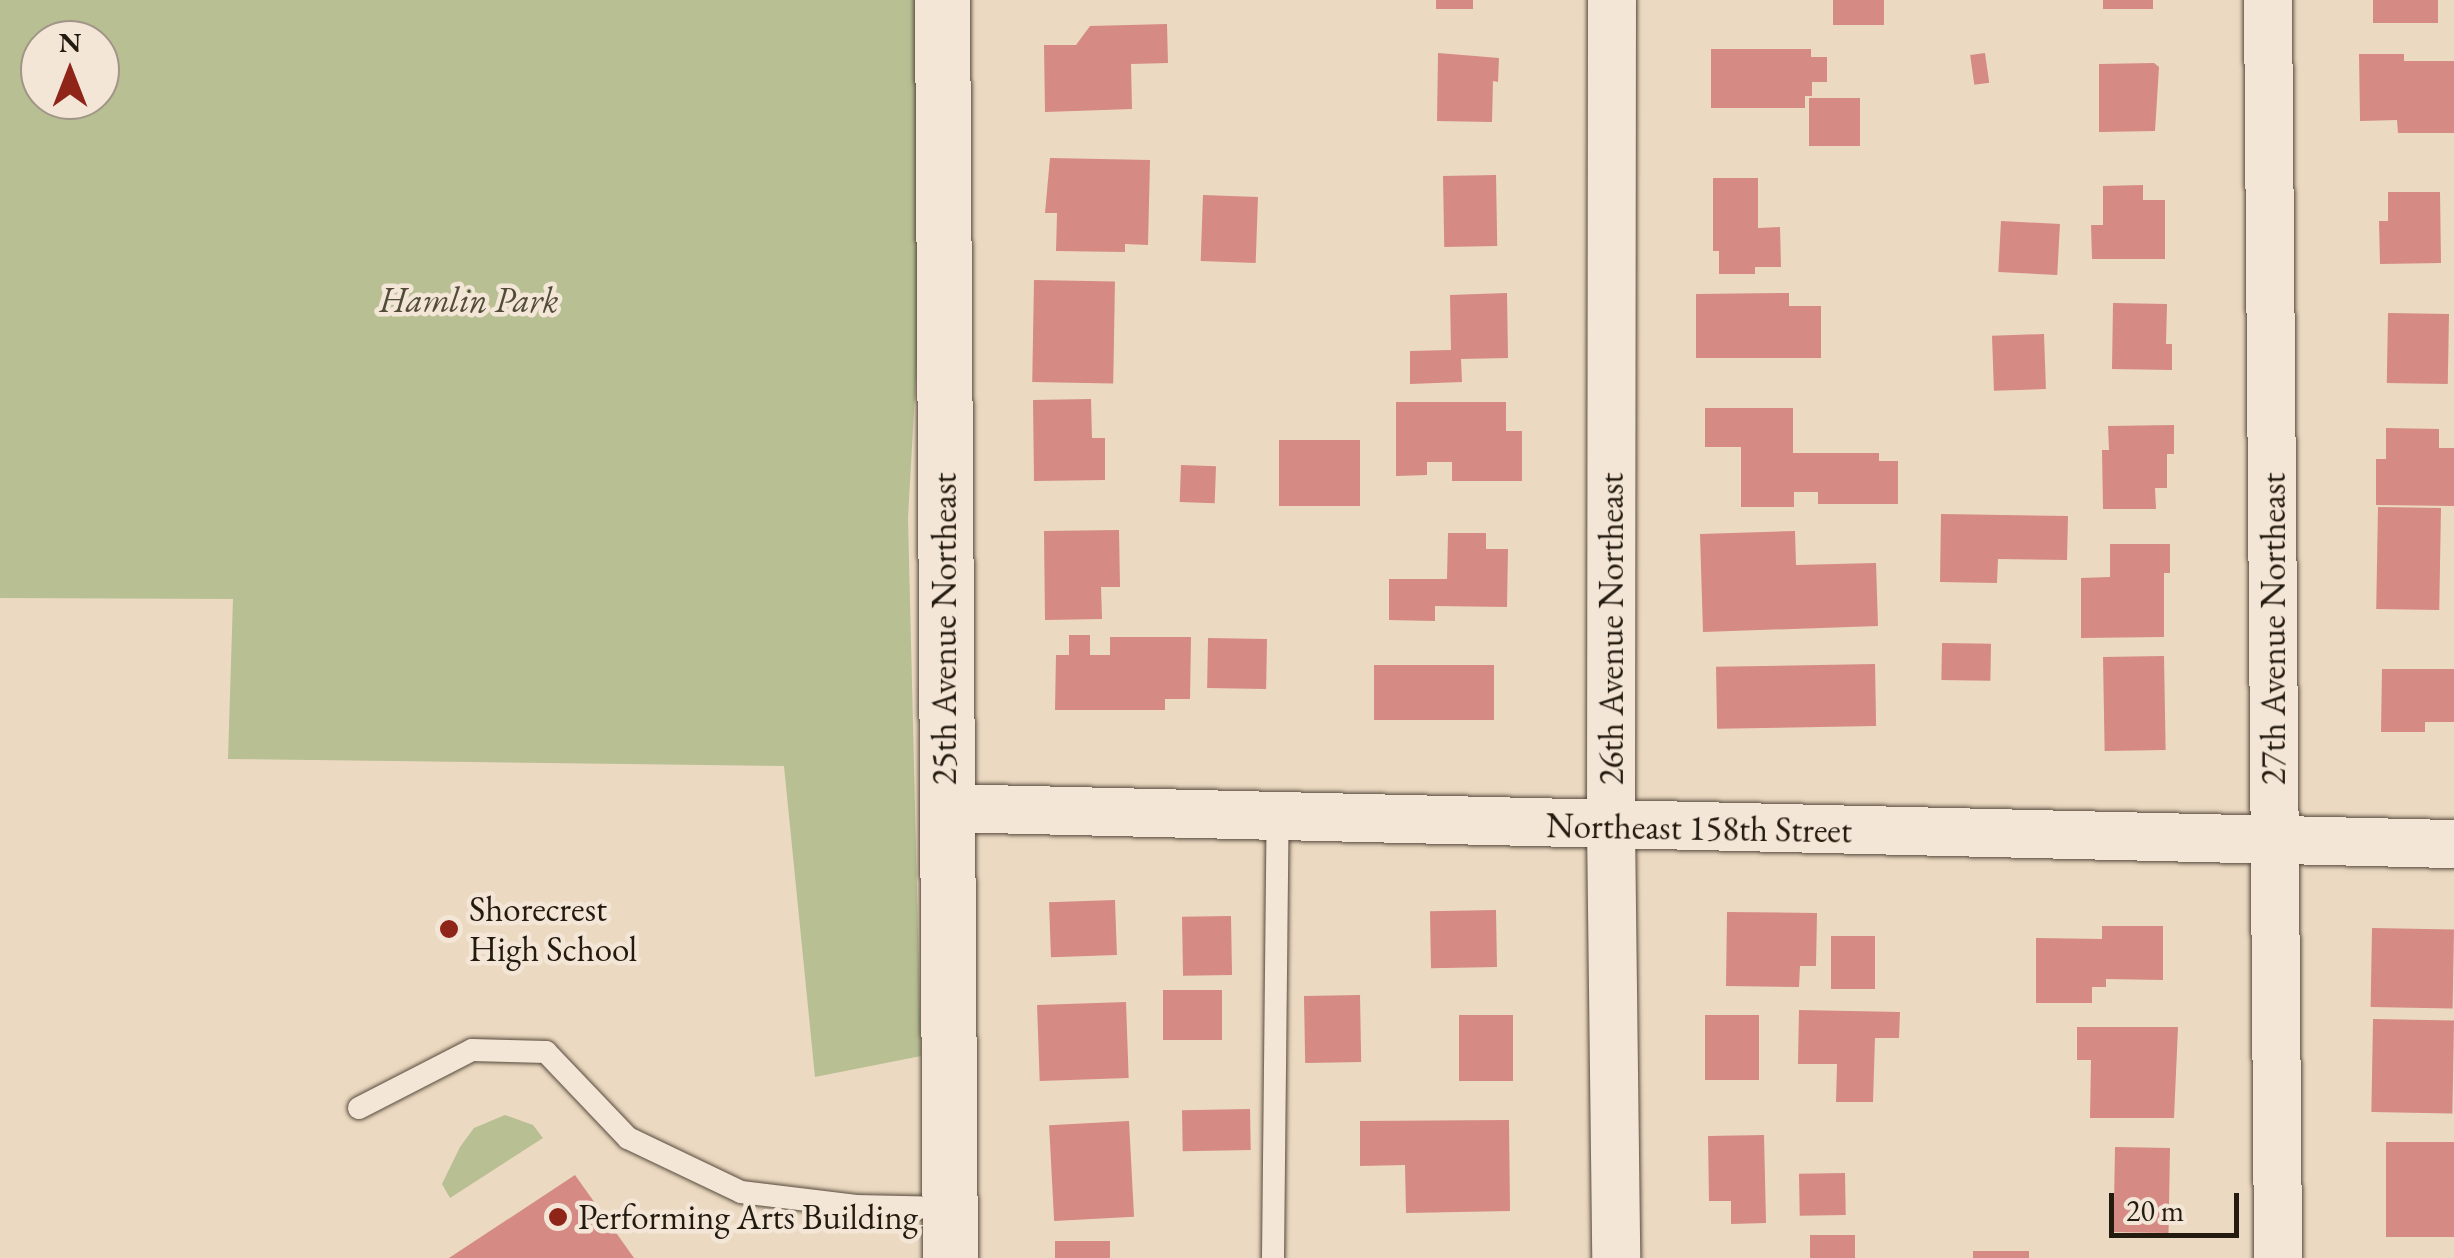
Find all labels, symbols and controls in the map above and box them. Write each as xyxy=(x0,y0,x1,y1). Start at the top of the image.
north arrow xyxy=(20,20,120,120)
text: N xyxy=(59,24,81,60)
park label: Hamlin Park xyxy=(380,279,558,321)
street label: 25th Avenue Northeast xyxy=(923,473,965,785)
street label: 26th Avenue Northeast xyxy=(1590,473,1632,785)
street label: 27th Avenue Northeast xyxy=(2252,473,2294,785)
street label: Northeast 158th Street xyxy=(1546,804,1852,852)
place label: Shorecrest High School xyxy=(469,888,637,970)
marker: Shorecrest High School xyxy=(438,918,460,940)
scale bar xyxy=(2114,1173,2244,1235)
text: 20 m xyxy=(2126,1191,2184,1230)
place label: Performing Arts Building xyxy=(578,1196,918,1238)
marker: Performing Arts Building xyxy=(547,1206,569,1228)

